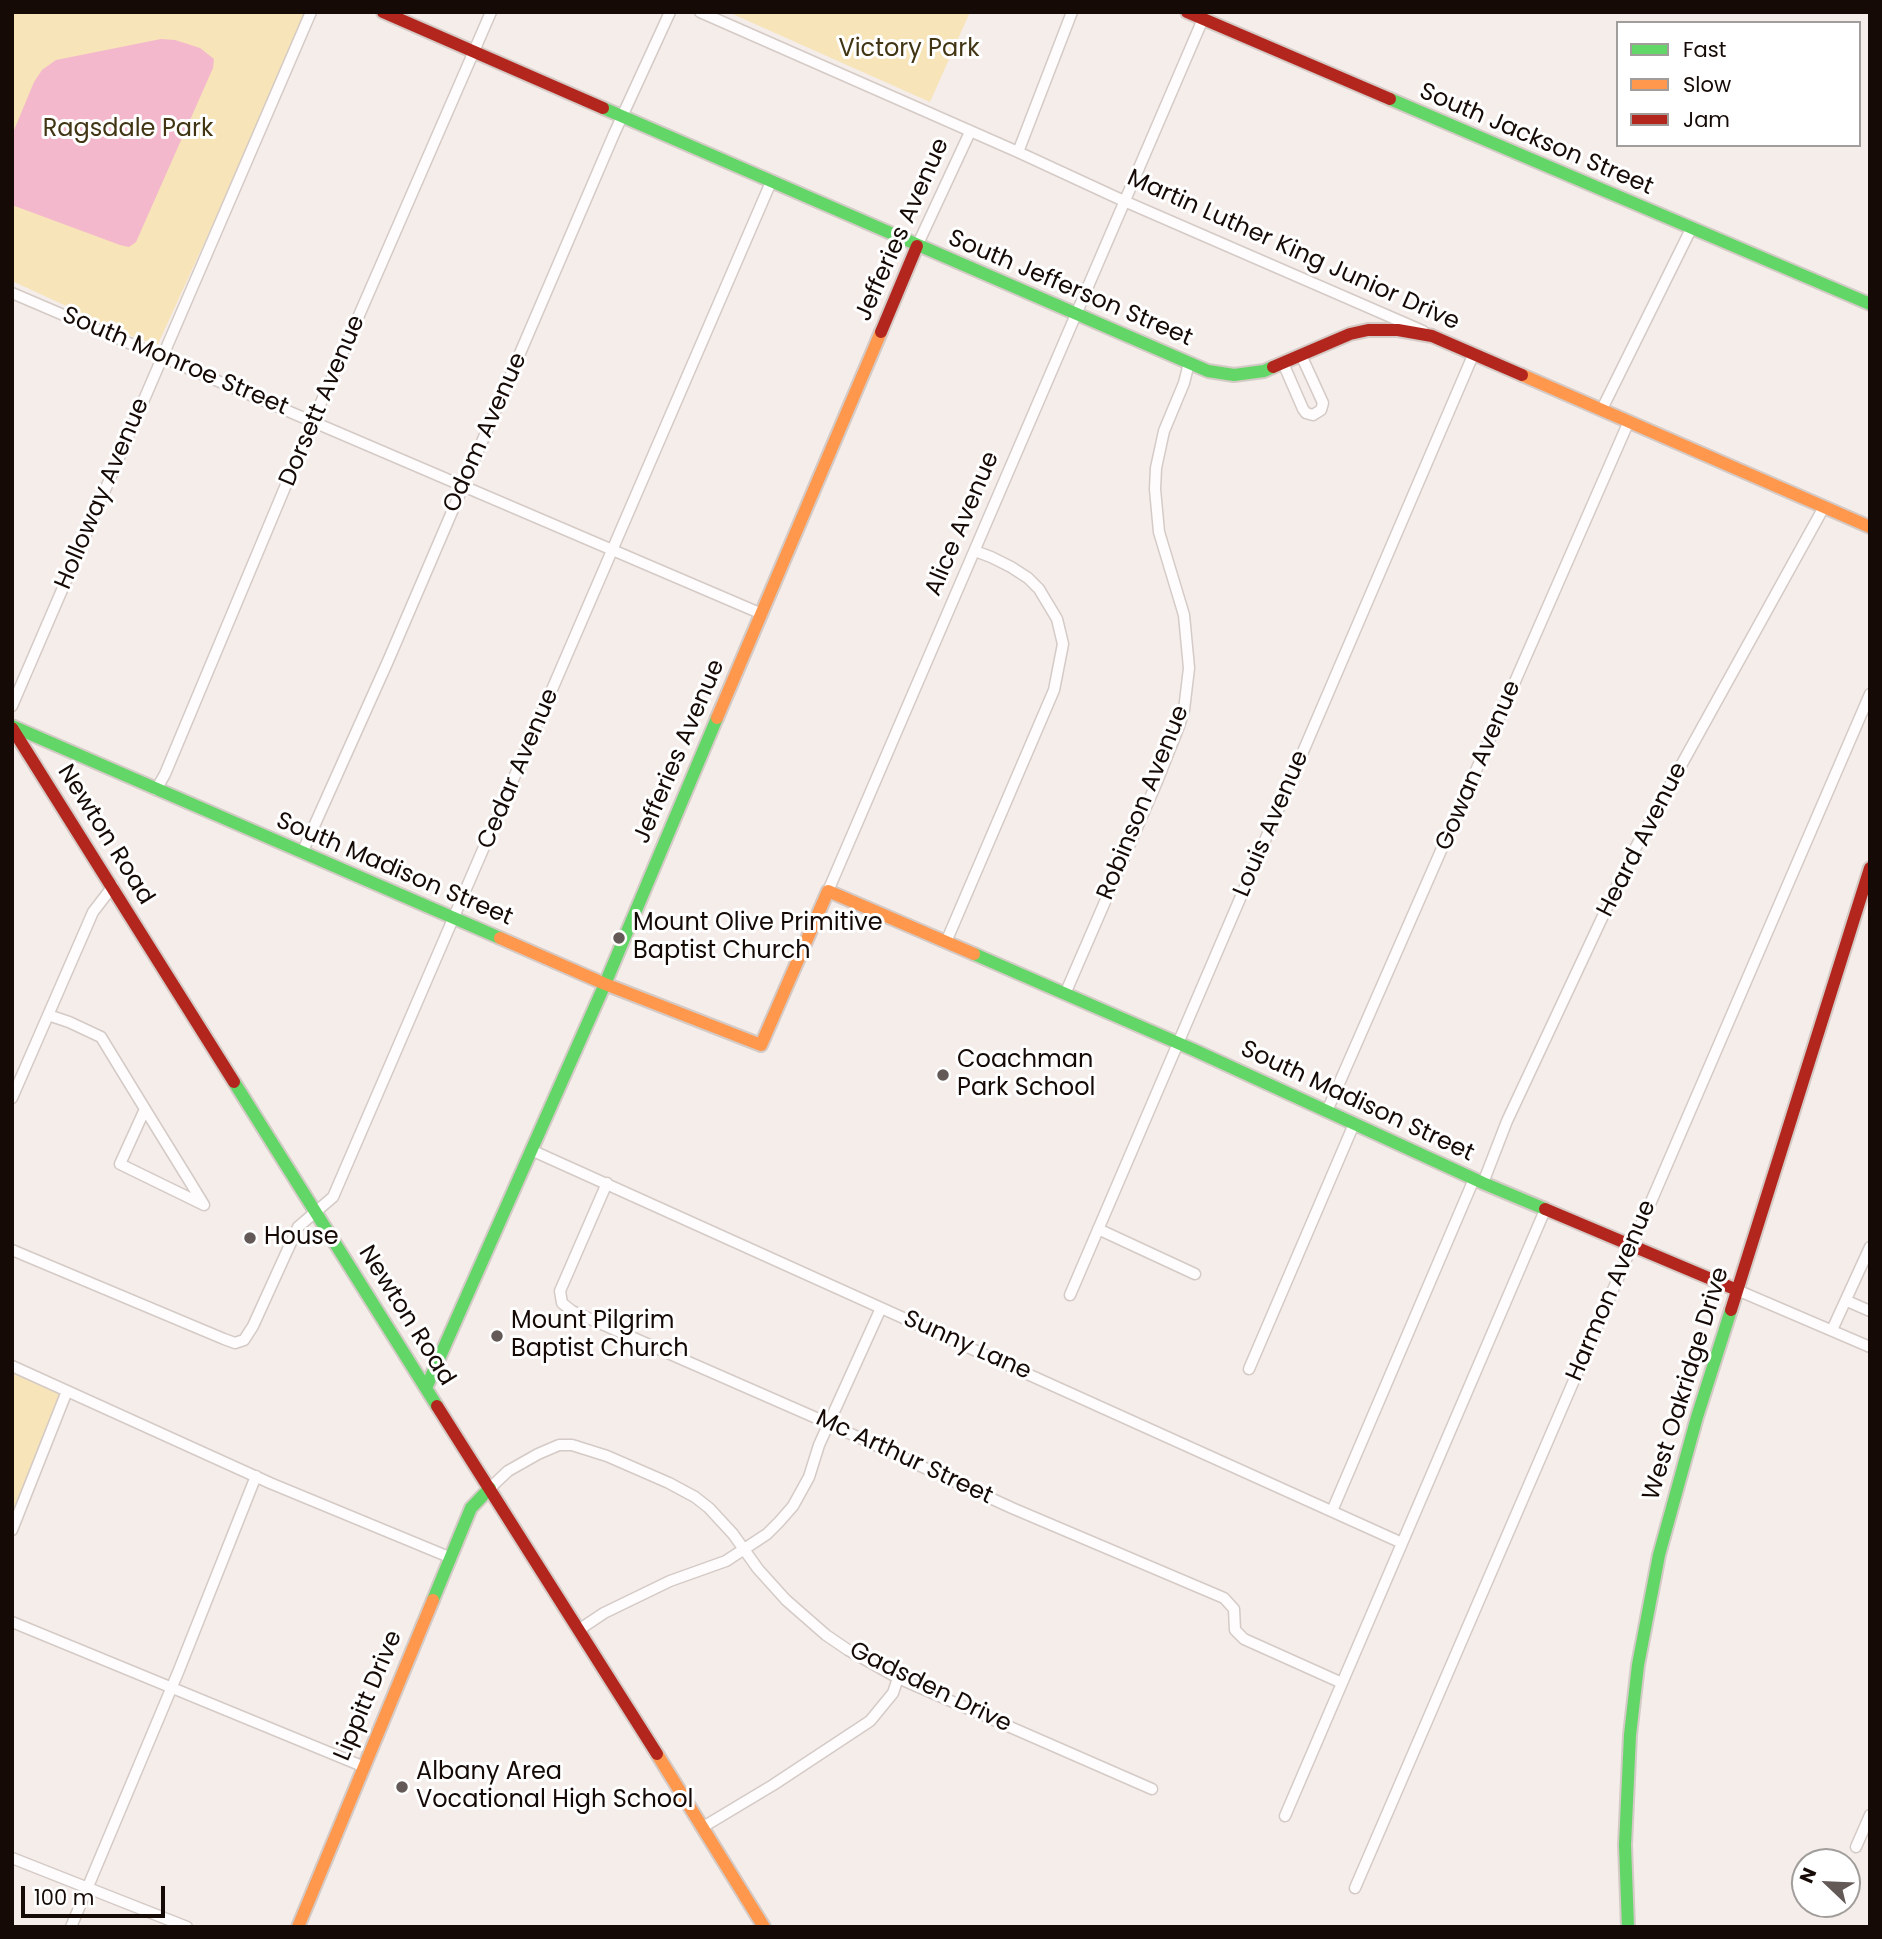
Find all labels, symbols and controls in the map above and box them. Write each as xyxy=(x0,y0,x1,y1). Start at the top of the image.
legend xyxy=(1616,21,1861,147)
text: Fast xyxy=(1683,35,1726,64)
park label: Victory Park xyxy=(838,36,980,64)
text: Slow xyxy=(1683,70,1731,99)
street label: South Jackson Street xyxy=(1415,78,1657,202)
text: Jam xyxy=(1683,105,1730,134)
park label: Ragsdale Park xyxy=(43,116,213,144)
street label: Jefferies Avenue xyxy=(850,134,956,326)
street label: Martin Luther King Junior Drive xyxy=(1122,164,1464,338)
street label: South Jefferson Street xyxy=(944,224,1196,354)
street label: South Monroe Street xyxy=(58,301,292,423)
street label: Dorsett Avenue xyxy=(274,311,372,491)
street label: Odom Avenue xyxy=(438,349,534,517)
street label: Holloway Avenue xyxy=(50,394,156,594)
street label: Alice Avenue xyxy=(920,448,1006,600)
street label: Jefferies Avenue xyxy=(628,656,732,848)
street label: Gowan Avenue xyxy=(1430,677,1528,855)
street label: Cedar Avenue xyxy=(472,685,566,853)
street label: Robinson Avenue xyxy=(1092,702,1196,904)
street label: Louis Avenue xyxy=(1228,747,1316,901)
street label: Heard Avenue xyxy=(1592,758,1694,922)
street label: Newton Road xyxy=(50,760,160,910)
street label: South Madison Street xyxy=(271,807,517,933)
place label: Mount Olive Primitive Baptist Church xyxy=(633,910,883,966)
marker: Mount Olive Primitive Baptist Church xyxy=(611,930,627,946)
street label: South Madison Street xyxy=(1236,1035,1478,1169)
place label: Coachman Park School xyxy=(957,1047,1095,1103)
marker: Coachman Park School xyxy=(935,1067,951,1083)
street label: Harmon Avenue xyxy=(1561,1196,1663,1386)
place label: House xyxy=(264,1224,339,1252)
marker: House xyxy=(242,1230,258,1246)
street label: Newton Road xyxy=(351,1241,461,1391)
street label: West Oakridge Drive xyxy=(1638,1264,1736,1504)
street label: Sunny Lane xyxy=(899,1305,1035,1387)
place label: Mount Pilgrim Baptist Church xyxy=(511,1308,689,1364)
marker: Mount Pilgrim Baptist Church xyxy=(489,1328,505,1344)
street label: Mc Arthur Street xyxy=(811,1404,997,1512)
street label: Lippitt Drive xyxy=(329,1627,409,1765)
street label: Gadsden Drive xyxy=(844,1636,1016,1740)
place label: Albany Area Vocational High School xyxy=(416,1759,693,1815)
marker: Albany Area Vocational High School xyxy=(394,1779,410,1795)
north arrow xyxy=(1791,1848,1861,1918)
text: N xyxy=(1793,1864,1823,1887)
scale bar xyxy=(24,1872,168,1916)
text: 100 m xyxy=(34,1883,94,1912)

